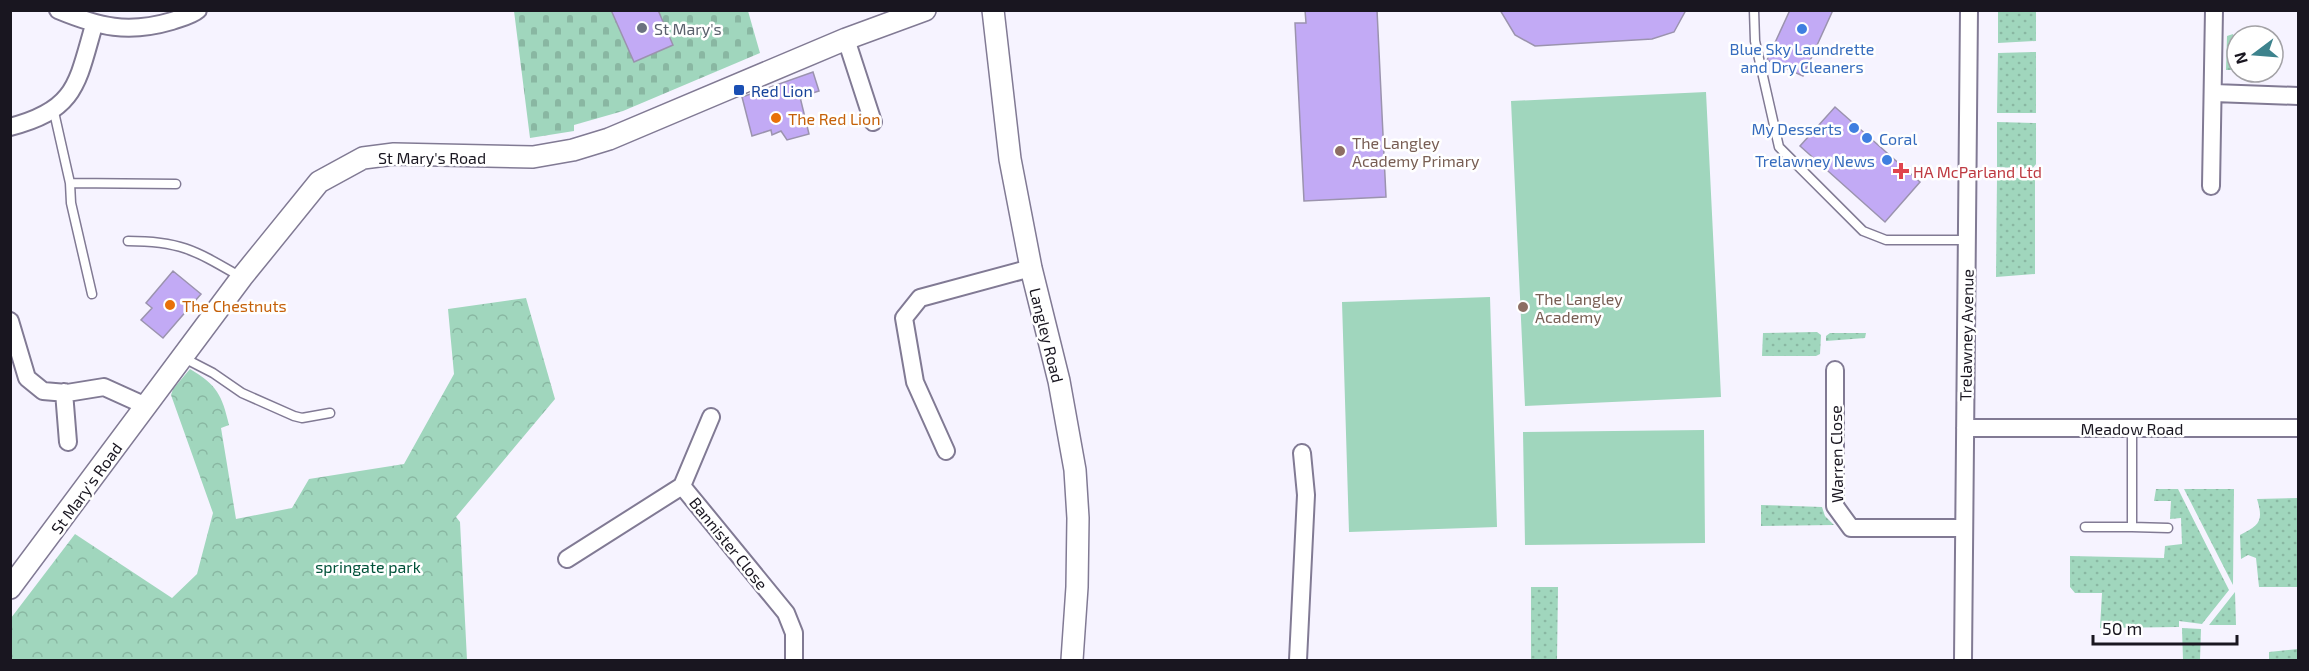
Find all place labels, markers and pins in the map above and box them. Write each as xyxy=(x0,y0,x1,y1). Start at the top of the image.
place label: St Mary's xyxy=(654,19,722,38)
marker: St Mary's xyxy=(635,21,649,35)
marker: Blue Sky Laundrette and Dry Cleaners xyxy=(1795,22,1809,36)
place label: Blue Sky Laundrette and Dry Cleaners xyxy=(1730,39,1874,76)
place label: Red Lion xyxy=(751,81,813,100)
marker: Red Lion xyxy=(732,83,746,97)
place label: The Red Lion xyxy=(788,109,880,128)
marker: The Red Lion xyxy=(769,111,783,125)
place label: My Desserts xyxy=(1752,119,1842,138)
marker: My Desserts xyxy=(1847,121,1861,135)
place label: Coral xyxy=(1879,129,1917,148)
marker: Coral xyxy=(1860,131,1874,145)
place label: The Langley Academy Primary xyxy=(1352,133,1480,170)
marker: The Langley Academy Primary xyxy=(1333,144,1347,158)
place label: Trelawney News xyxy=(1755,151,1875,170)
marker: Trelawney News xyxy=(1880,153,1894,167)
place label: HA McParland Ltd xyxy=(1913,162,2042,181)
marker: HA McParland Ltd xyxy=(1894,164,1908,178)
place label: The Langley Academy xyxy=(1535,289,1623,326)
place label: The Chestnuts xyxy=(182,296,287,315)
marker: The Chestnuts xyxy=(163,298,177,312)
marker: The Langley Academy xyxy=(1516,300,1530,314)

